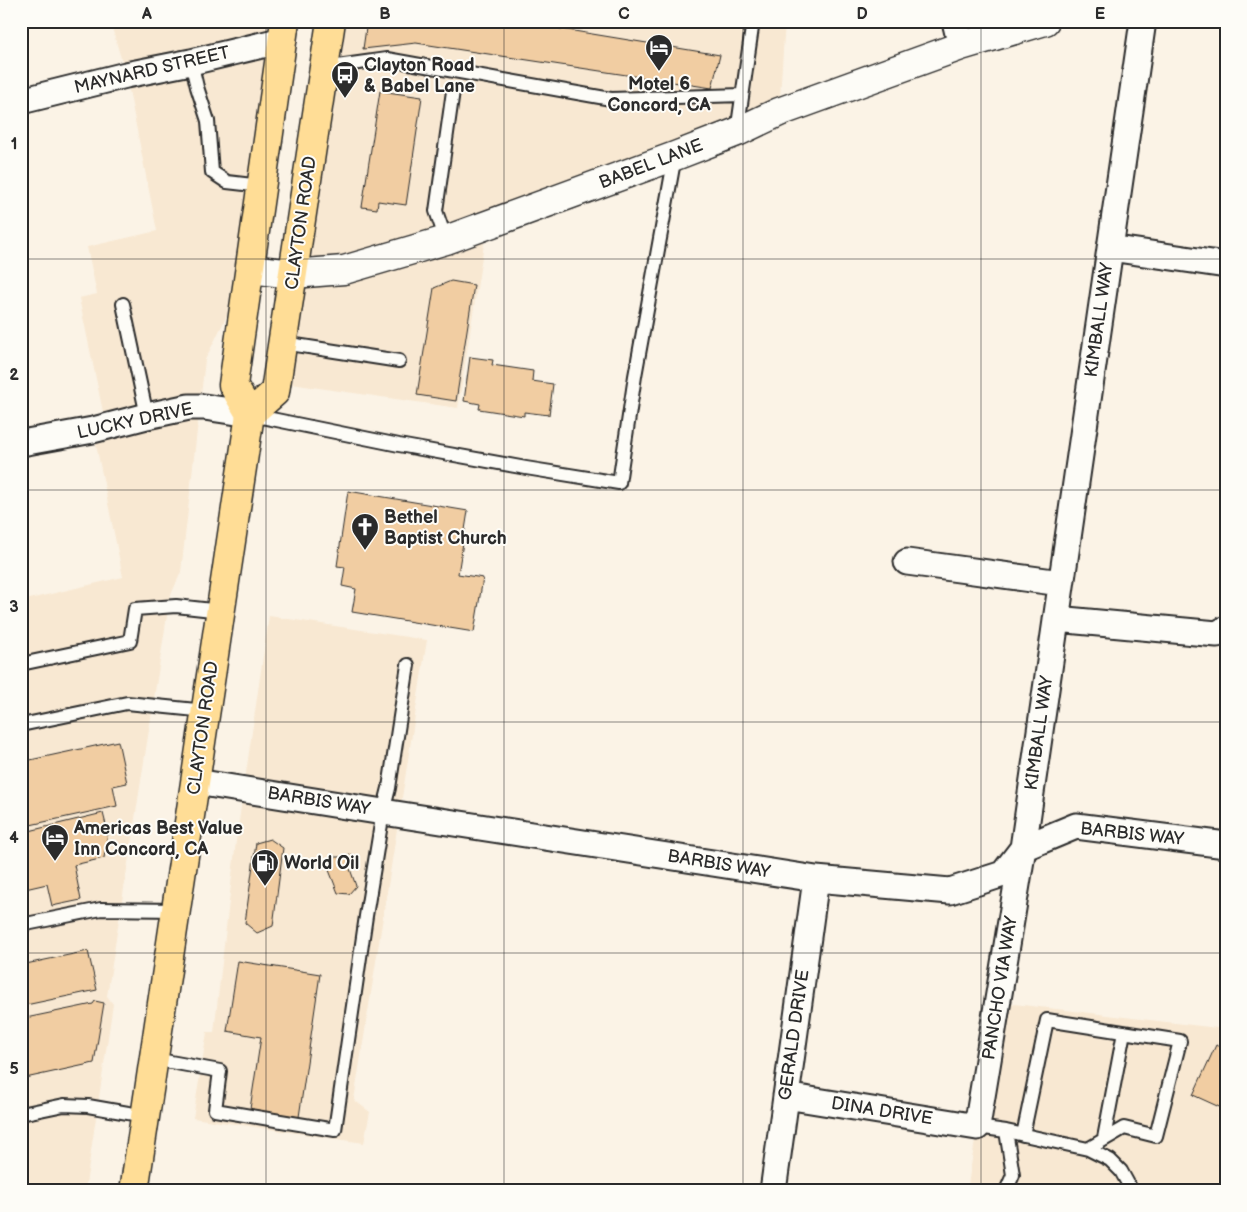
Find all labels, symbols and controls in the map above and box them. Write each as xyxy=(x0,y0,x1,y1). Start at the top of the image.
text: A xyxy=(141,5,152,24)
text: B xyxy=(379,5,391,24)
text: C xyxy=(618,5,630,24)
text: D xyxy=(856,5,868,24)
text: E xyxy=(1095,5,1105,24)
hotel icon: Motel 6 Concord, CA xyxy=(644,33,674,72)
street label: MAYNARD STREET xyxy=(72,42,232,98)
place label: Clayton Road & Babel Lane xyxy=(364,55,475,97)
bus stop icon: Clayton Road & Babel Lane xyxy=(330,60,360,99)
place label: Motel 6 Concord, CA xyxy=(607,74,712,116)
text: 1 xyxy=(11,135,17,154)
street label: BABEL LANE xyxy=(596,135,706,193)
street label: CLAYTON ROAD xyxy=(281,155,321,291)
street label: KIMBALL WAY xyxy=(1081,261,1118,379)
text: 2 xyxy=(9,366,19,385)
street label: LUCKY DRIVE xyxy=(75,398,195,444)
place label: Bethel Baptist Church xyxy=(384,507,507,549)
church icon: Bethel Baptist Church xyxy=(350,512,380,551)
text: 3 xyxy=(9,598,19,617)
street label: CLAYTON ROAD xyxy=(183,660,223,796)
street label: KIMBALL WAY xyxy=(1021,674,1058,792)
street label: BARBIS WAY xyxy=(266,783,372,820)
place label: Americas Best Value Inn Concord, CA xyxy=(73,818,243,860)
street label: BARBIS WAY xyxy=(1079,818,1185,850)
hotel icon: Americas Best Value Inn Concord, CA xyxy=(40,823,70,862)
text: 4 xyxy=(9,829,19,848)
street label: BARBIS WAY xyxy=(666,846,772,883)
fuel station icon: World Oil xyxy=(250,848,280,887)
place label: World Oil xyxy=(284,853,359,874)
street label: PANCHO VIA WAY xyxy=(978,914,1022,1061)
street label: GERALD DRIVE xyxy=(774,968,814,1102)
text: 5 xyxy=(9,1060,19,1079)
street label: DINA DRIVE xyxy=(830,1093,934,1129)

